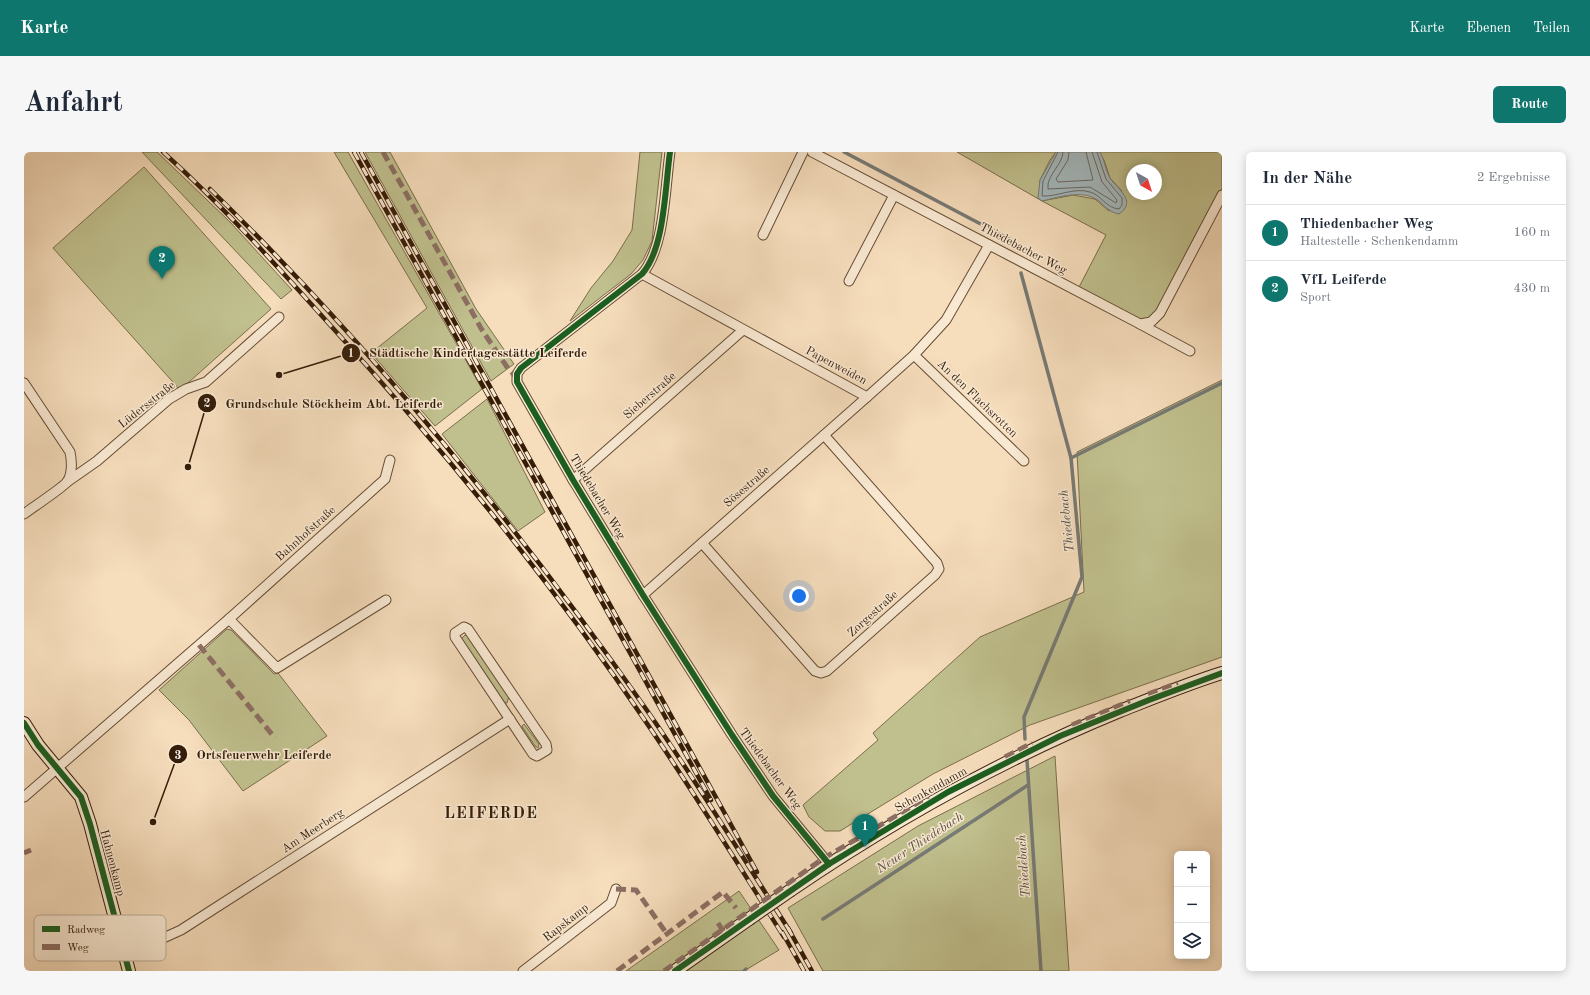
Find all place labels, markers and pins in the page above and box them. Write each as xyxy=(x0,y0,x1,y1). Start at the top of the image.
pin: 2 xyxy=(149,246,175,279)
callout: Städtische Kindertagesstätte Leiferde xyxy=(341,340,595,365)
callout: Grundschule Stöckheim Abt. Leiferde xyxy=(197,391,450,416)
callout: Ortsfeuerwehr Leiferde xyxy=(168,742,339,767)
pin: 1 xyxy=(852,814,878,847)

